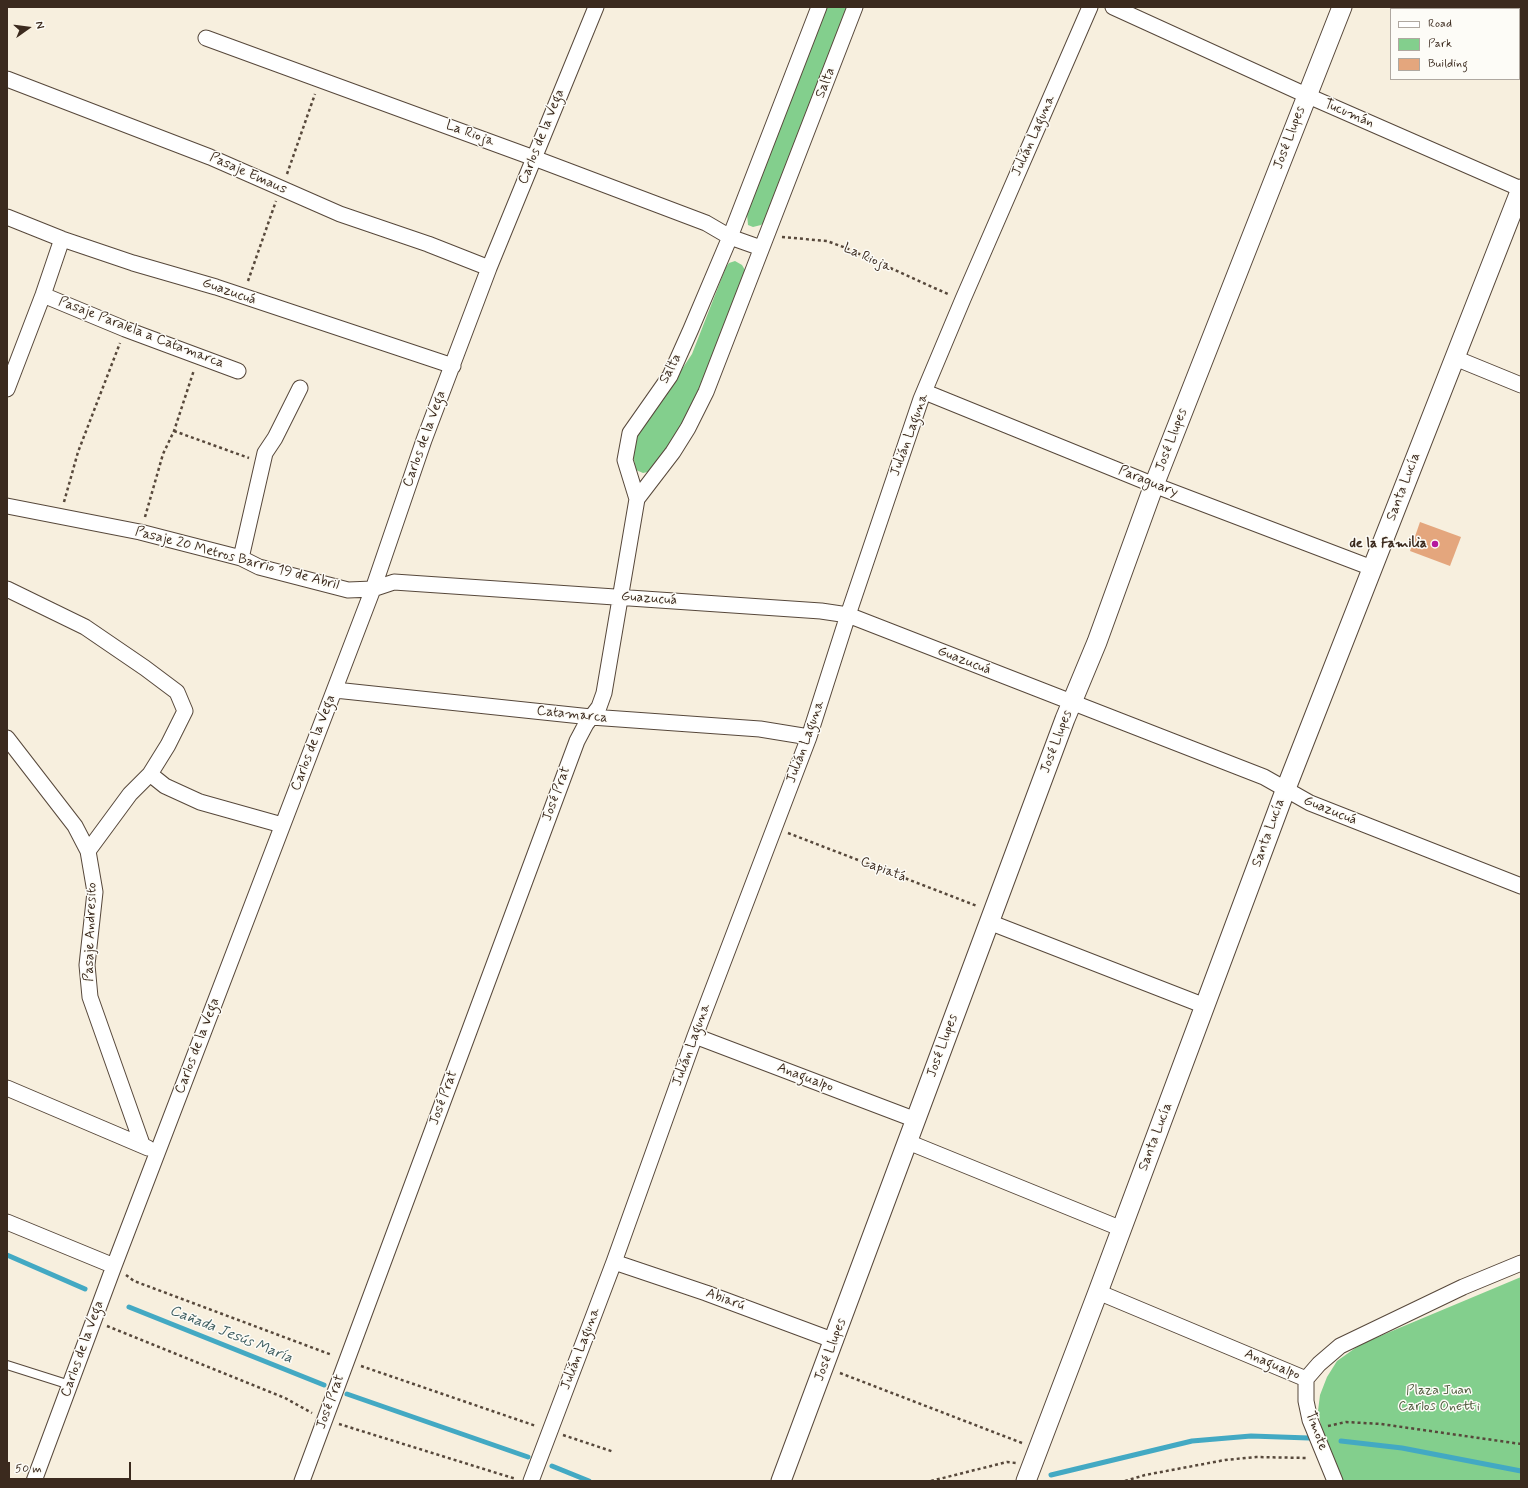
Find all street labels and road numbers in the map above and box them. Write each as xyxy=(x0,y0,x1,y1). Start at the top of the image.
street label: Salta xyxy=(813,65,839,101)
street label: Carlos de la Vega xyxy=(515,87,569,187)
street label: Julián Laguna xyxy=(1009,93,1059,179)
street label: Tucumán xyxy=(1321,96,1377,132)
street label: José Llupes xyxy=(1270,104,1310,172)
street label: La Rioja xyxy=(443,117,497,151)
street label: Pasaje Emaus xyxy=(207,149,289,199)
street label: La Rioja xyxy=(841,240,893,276)
street label: Guazucuá xyxy=(200,275,258,309)
street label: Pasaje Paralela a Catamarca xyxy=(56,294,226,372)
street label: Salta xyxy=(656,351,686,387)
street label: Carlos de la Vega xyxy=(400,388,450,490)
street label: Julián Laguna xyxy=(887,391,933,479)
street label: José Llupes xyxy=(1152,406,1192,474)
street label: Santa Lucía xyxy=(1383,451,1425,523)
street label: Paraguary xyxy=(1116,462,1180,502)
street label: Pasaje 20 Metros Barrio 19 de Abril xyxy=(133,524,341,594)
street label: Guazucuá xyxy=(620,589,678,609)
street label: Guazucuá xyxy=(935,643,993,679)
street label: Carlos de la Vega xyxy=(288,693,340,793)
street label: Julián Laguna xyxy=(783,698,829,786)
street label: Catamarca xyxy=(536,703,608,727)
street label: José Llupes xyxy=(1037,708,1077,776)
street label: José Prat xyxy=(539,764,575,824)
street label: Guazucuá xyxy=(1301,793,1359,829)
street label: Santa Lucía xyxy=(1249,796,1289,870)
street label: Capiatá xyxy=(858,854,908,886)
street label: Pasaje Andresito xyxy=(81,882,101,982)
street label: Carlos de la Vega xyxy=(172,996,224,1096)
street label: Julián Laguna xyxy=(669,1001,715,1089)
street label: José Llupes xyxy=(924,1012,962,1080)
street label: Anagualpo xyxy=(774,1060,836,1096)
street label: José Prat xyxy=(426,1068,462,1128)
street label: Santa Lucía xyxy=(1135,1101,1177,1173)
street label: Abiarú xyxy=(703,1285,747,1315)
street label: Carlos de la Vega xyxy=(58,1298,108,1400)
street label: Julián Laguna xyxy=(558,1306,604,1392)
street label: José Llupes xyxy=(811,1316,851,1384)
street label: Anagualpo xyxy=(1242,1346,1302,1384)
street label: José Prat xyxy=(313,1372,349,1432)
street label: Timote xyxy=(1301,1409,1331,1453)

